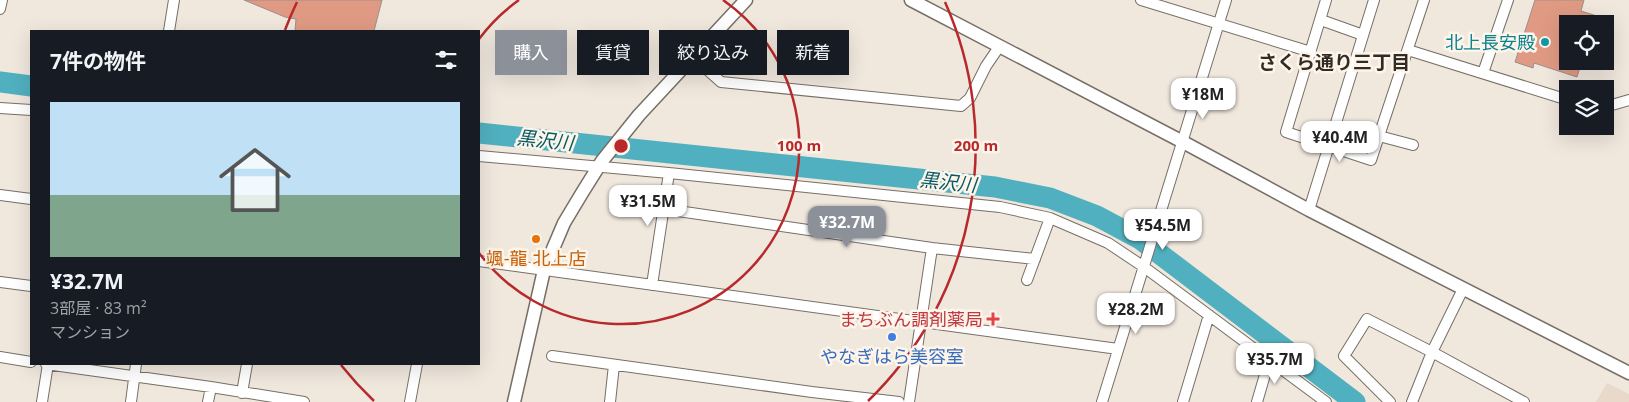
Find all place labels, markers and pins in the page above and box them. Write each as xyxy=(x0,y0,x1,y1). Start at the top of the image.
place label: 北上長安殿 xyxy=(1445,30,1535,54)
marker: 北上長安殿 xyxy=(1539,36,1551,48)
pin: ¥18M xyxy=(1173,78,1233,120)
pin: ¥40.4M xyxy=(1299,120,1381,163)
centre of rings xyxy=(612,137,630,155)
pin: ¥31.5M xyxy=(607,184,689,227)
pin: ¥32.7M xyxy=(806,206,888,248)
pin: ¥54.5M xyxy=(1122,208,1204,251)
marker: 颯-龍 北上店 xyxy=(530,233,542,245)
place label: 颯-龍 北上店 xyxy=(486,246,586,270)
pin: ¥28.2M xyxy=(1095,292,1177,335)
place label: まちぶん調剤薬局 xyxy=(839,307,983,331)
marker: まちぶん調剤薬局 xyxy=(987,313,999,325)
marker: やなぎはら美容室 xyxy=(886,331,898,343)
pin: ¥35.7M xyxy=(1234,342,1316,385)
place label: やなぎはら美容室 xyxy=(820,344,964,368)

